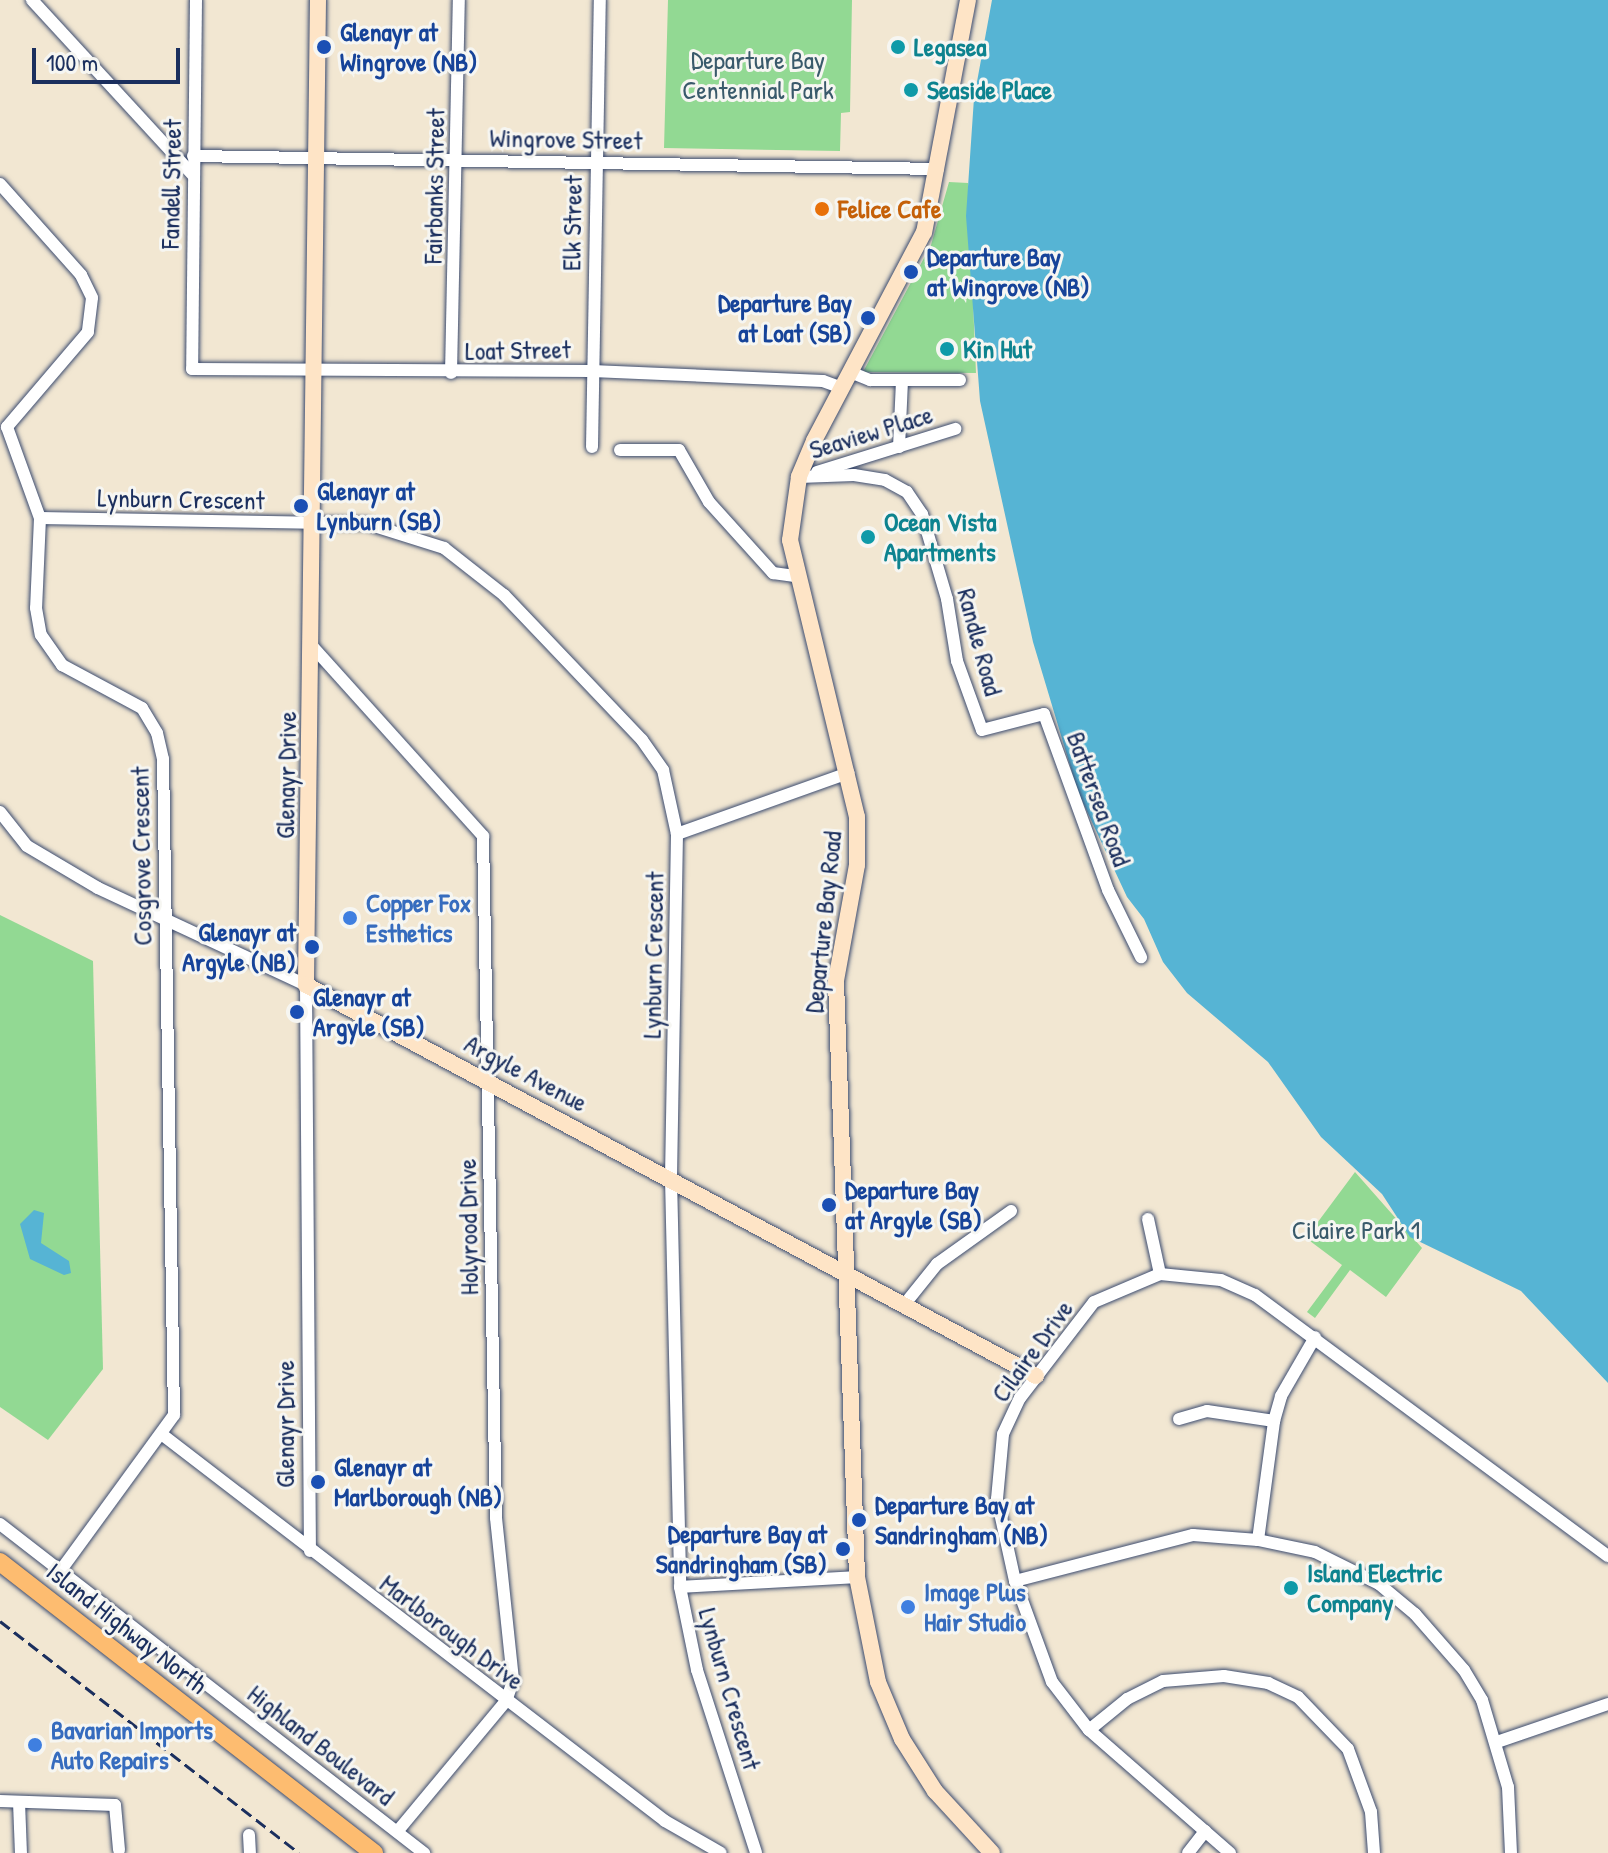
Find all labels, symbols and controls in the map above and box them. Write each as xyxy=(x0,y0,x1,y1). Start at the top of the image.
place label: Glenayr at Wingrove (NB) xyxy=(340,16,478,78)
place label: Legasea xyxy=(914,31,986,63)
scale bar xyxy=(36,32,184,82)
marker: Glenayr at Wingrove (NB) xyxy=(315,38,333,56)
marker: Legasea xyxy=(889,38,907,56)
park label: Departure Bay Centennial Park xyxy=(682,44,834,106)
text: 100 m xyxy=(46,46,98,78)
place label: Seaside Place xyxy=(927,74,1052,106)
marker: Seaside Place xyxy=(902,81,920,99)
street label: Fairbanks Street xyxy=(417,108,451,264)
street label: Fandell Street xyxy=(154,119,188,249)
street label: Wingrove Street xyxy=(489,122,643,156)
street label: Elk Street xyxy=(556,175,588,271)
place label: Felice Cafe xyxy=(838,193,941,225)
marker: Felice Cafe xyxy=(813,200,831,218)
place label: Departure Bay at Wingrove (NB) xyxy=(927,241,1090,302)
marker: Departure Bay at Wingrove (NB) xyxy=(902,263,920,281)
place label: Departure Bay at Loat (SB) xyxy=(718,287,852,348)
marker: Departure Bay at Loat (SB) xyxy=(859,309,877,327)
street label: Loat Street xyxy=(465,333,571,367)
place label: Kin Hut xyxy=(963,333,1032,365)
marker: Kin Hut xyxy=(938,340,956,358)
street label: Seaview Place xyxy=(806,398,936,466)
place label: Glenayr at Lynburn (SB) xyxy=(317,475,442,536)
street label: Lynburn Crescent xyxy=(97,482,265,516)
marker: Glenayr at Lynburn (SB) xyxy=(292,497,310,515)
place label: Ocean Vista Apartments xyxy=(884,506,996,568)
marker: Ocean Vista Apartments xyxy=(859,528,877,546)
street label: Randle Road xyxy=(951,585,1009,699)
street label: Glenayr Drive xyxy=(269,711,303,839)
street label: Battersea Road xyxy=(1060,728,1138,870)
street label: Cosgrove Crescent xyxy=(124,766,158,946)
street label: Departure Bay Road xyxy=(798,830,848,1014)
street label: Lynburn Crescent xyxy=(636,871,670,1039)
place label: Copper Fox Esthetics xyxy=(366,887,471,948)
marker: Copper Fox Esthetics xyxy=(341,909,359,927)
place label: Glenayr at Argyle (NB) xyxy=(182,916,296,978)
marker: Glenayr at Argyle (NB) xyxy=(303,938,321,956)
place label: Glenayr at Argyle (SB) xyxy=(313,981,425,1042)
marker: Glenayr at Argyle (SB) xyxy=(288,1003,306,1021)
street label: Argyle Avenue xyxy=(459,1028,593,1118)
street label: Holyrood Drive xyxy=(451,1158,485,1296)
place label: Departure Bay at Argyle (SB) xyxy=(845,1174,982,1236)
marker: Departure Bay at Argyle (SB) xyxy=(820,1196,838,1214)
park label: Cilaire Park 1 xyxy=(1292,1214,1420,1246)
street label: Cilaire Drive xyxy=(985,1294,1079,1408)
street label: Glenayr Drive xyxy=(269,1360,301,1488)
place label: Glenayr at Marlborough (NB) xyxy=(334,1451,502,1512)
marker: Glenayr at Marlborough (NB) xyxy=(309,1473,327,1491)
place label: Departure Bay at Sandringham (NB) xyxy=(875,1489,1048,1550)
marker: Departure Bay at Sandringham (NB) xyxy=(850,1511,868,1529)
place label: Departure Bay at Sandringham (SB) xyxy=(656,1518,827,1580)
marker: Departure Bay at Sandringham (SB) xyxy=(834,1540,852,1558)
street label: Island Highway North xyxy=(41,1556,213,1700)
place label: Island Electric Company xyxy=(1307,1557,1442,1618)
street label: Marlborough Drive xyxy=(374,1568,530,1696)
place label: Image Plus Hair Studio xyxy=(924,1576,1026,1638)
marker: Island Electric Company xyxy=(1282,1579,1300,1597)
marker: Image Plus Hair Studio xyxy=(899,1598,917,1616)
street label: Lynburn Crescent xyxy=(692,1604,768,1774)
street label: Highland Boulevard xyxy=(241,1678,401,1812)
place label: Bavarian Imports Auto Repairs xyxy=(51,1714,213,1776)
marker: Bavarian Imports Auto Repairs xyxy=(26,1736,44,1754)

